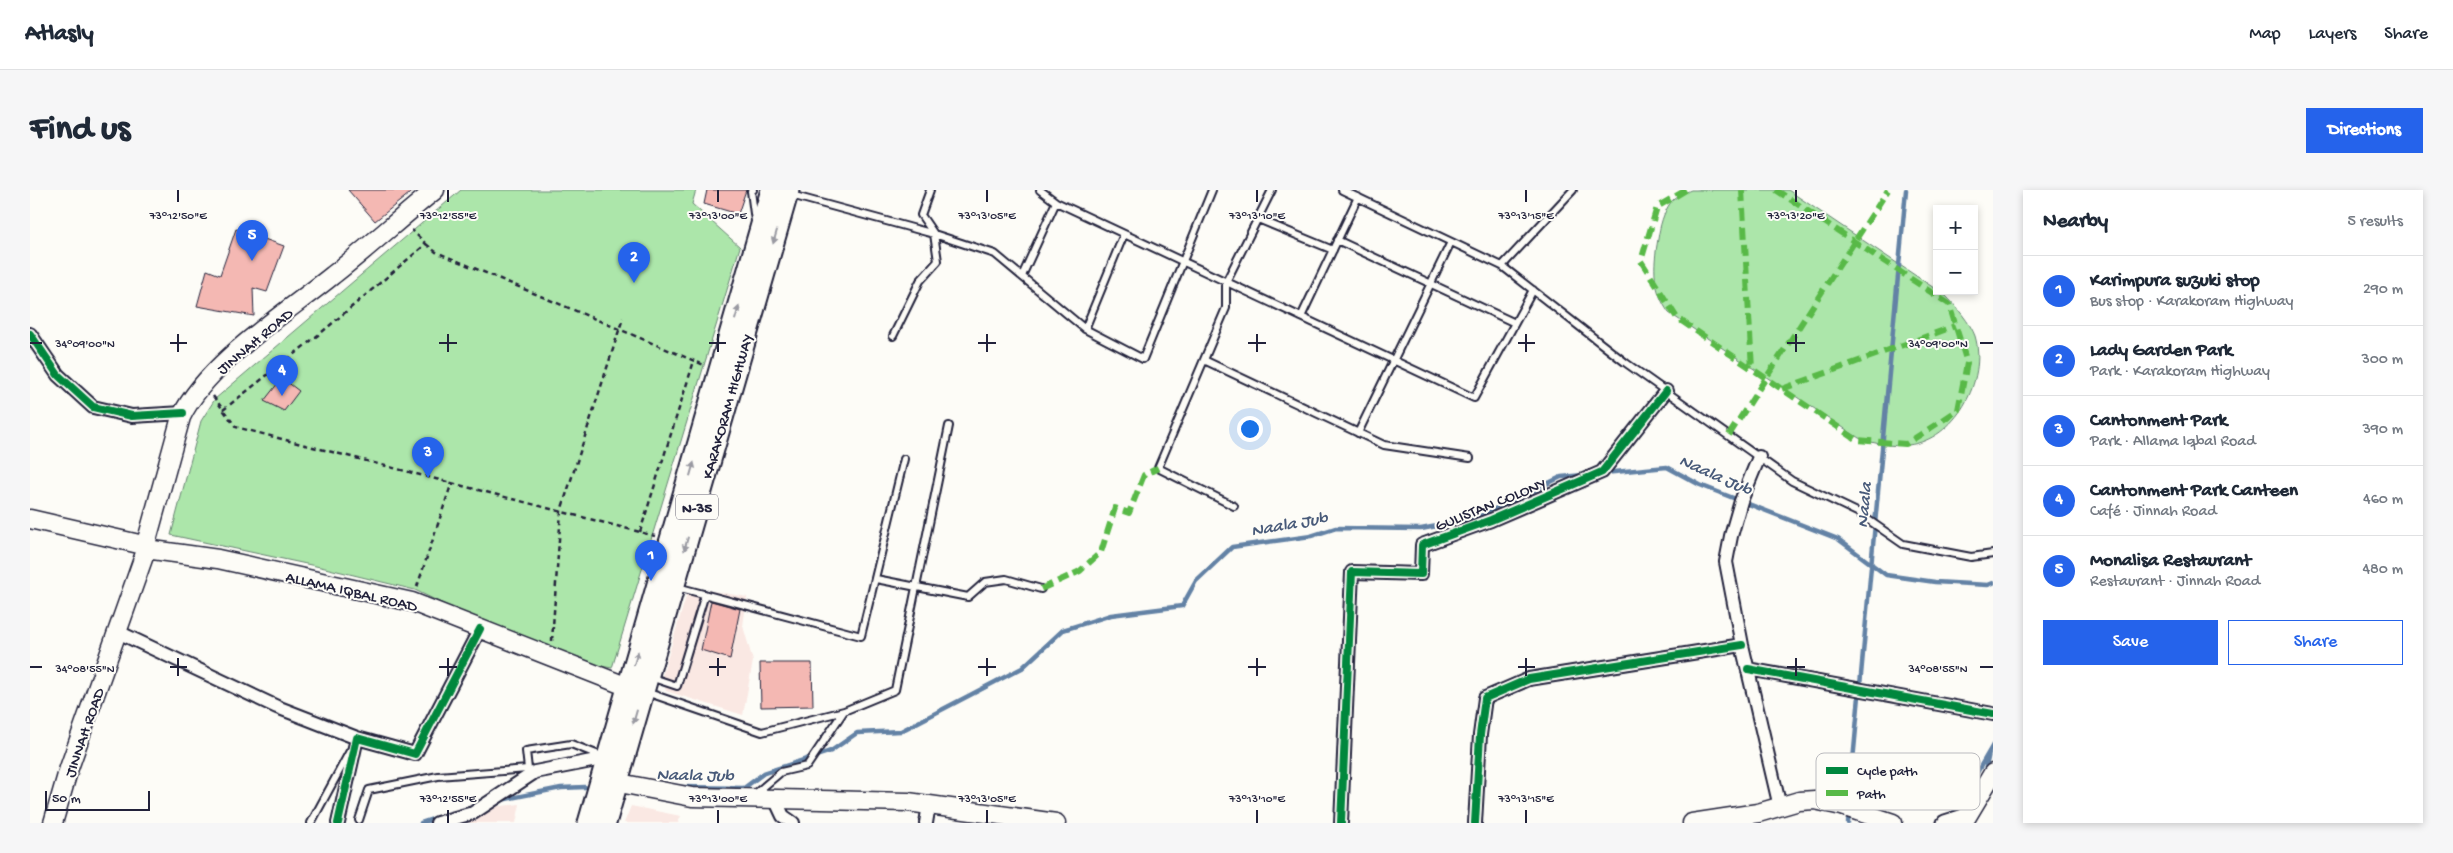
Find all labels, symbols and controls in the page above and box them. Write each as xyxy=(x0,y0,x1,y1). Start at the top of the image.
text: Atlasly xyxy=(25,20,94,49)
text: Map xyxy=(2249,24,2281,45)
text: Layers xyxy=(2309,24,2356,45)
text: Share xyxy=(2384,24,2428,45)
button: Directions xyxy=(2306,108,2423,153)
text: Find us xyxy=(30,110,130,151)
map controls xyxy=(1933,205,1978,295)
button: + xyxy=(1933,205,1978,250)
text: 73°12'50"E xyxy=(148,210,207,224)
text: 73°12'55"E xyxy=(419,210,477,224)
text: 73°13'00"E xyxy=(688,210,748,224)
text: 73°13'05"E xyxy=(957,210,1016,224)
text: 73°13'10"E xyxy=(1228,210,1286,224)
text: 73°13'15"E xyxy=(1497,210,1554,224)
text: 73°13'20"E xyxy=(1766,210,1825,224)
text: Nearby xyxy=(2043,210,2108,235)
text: 5 results xyxy=(2348,213,2403,232)
pin: 5 xyxy=(236,220,268,261)
one-way arrow xyxy=(770,229,778,244)
pin: 2 xyxy=(618,242,650,283)
button: − xyxy=(1933,250,1978,295)
text: Karimpura suzuki stop xyxy=(2090,270,2260,293)
text: 1 xyxy=(2056,281,2062,300)
text: 290 m xyxy=(2363,281,2403,300)
text: Bus stop · Karakoram Highway xyxy=(2090,293,2293,312)
street label: JINNAH ROAD xyxy=(214,305,299,380)
one-way arrow xyxy=(733,305,741,320)
street label: KARAKORAM HIGHWAY xyxy=(700,332,759,482)
text: 34°09'00"N xyxy=(54,338,115,352)
text: 34°09'00"N xyxy=(1907,338,1968,352)
text: Lady Garden Park xyxy=(2090,340,2232,363)
text: 2 xyxy=(2055,351,2063,370)
text: 300 m xyxy=(2361,351,2403,370)
pin: 4 xyxy=(266,355,298,396)
text: Park · Karakoram Highway xyxy=(2090,363,2270,382)
text: Cantonment Park xyxy=(2090,410,2227,433)
your location xyxy=(1237,416,1263,442)
text: 3 xyxy=(2055,421,2063,440)
text: 390 m xyxy=(2362,421,2403,440)
text: Park · Allama Iqbal Road xyxy=(2090,433,2256,452)
pin: 3 xyxy=(412,437,444,478)
water label: Naala Jub xyxy=(1675,451,1756,502)
one-way arrow xyxy=(688,461,696,476)
street label: GULISTAN COLONY xyxy=(1433,475,1550,537)
text: Cantonment Park Canteen xyxy=(2090,480,2298,503)
water label: Naala xyxy=(1853,481,1878,529)
text: 4 xyxy=(2055,491,2063,510)
text: 460 m xyxy=(2363,491,2403,510)
road number: N-35 xyxy=(676,494,718,520)
text: Café · Jinnah Road xyxy=(2090,503,2217,522)
water label: Naala Jub xyxy=(1249,508,1331,543)
one-way arrow xyxy=(681,537,689,552)
pin: 1 xyxy=(635,540,667,581)
text: Monalisa Restaurant xyxy=(2090,550,2251,573)
text: 5 xyxy=(2055,561,2063,580)
text: 480 m xyxy=(2362,561,2403,580)
street label: ALLAMA IQBAL ROAD xyxy=(283,569,420,618)
text: Restaurant · Jinnah Road xyxy=(2090,573,2260,592)
button: Save xyxy=(2043,620,2218,665)
button: Share xyxy=(2228,620,2403,665)
one-way arrow xyxy=(633,651,641,666)
text: 34°08'55"N xyxy=(54,663,115,677)
text: 34°08'55"N xyxy=(1907,663,1968,677)
street label: JINNAH ROAD xyxy=(62,685,111,780)
one-way arrow xyxy=(631,709,639,724)
legend xyxy=(1816,753,1980,810)
text: Cycle path xyxy=(1857,764,1918,781)
water label: Naala Jub xyxy=(656,765,735,788)
text: Path xyxy=(1856,787,1886,804)
scale bar xyxy=(45,788,150,811)
text: 50 m xyxy=(52,791,81,808)
text: 73°12'55"E xyxy=(419,793,477,807)
text: 73°13'00"E xyxy=(688,793,748,807)
text: 73°13'05"E xyxy=(957,793,1016,807)
text: 73°13'10"E xyxy=(1228,793,1286,807)
text: 73°13'15"E xyxy=(1497,793,1554,807)

